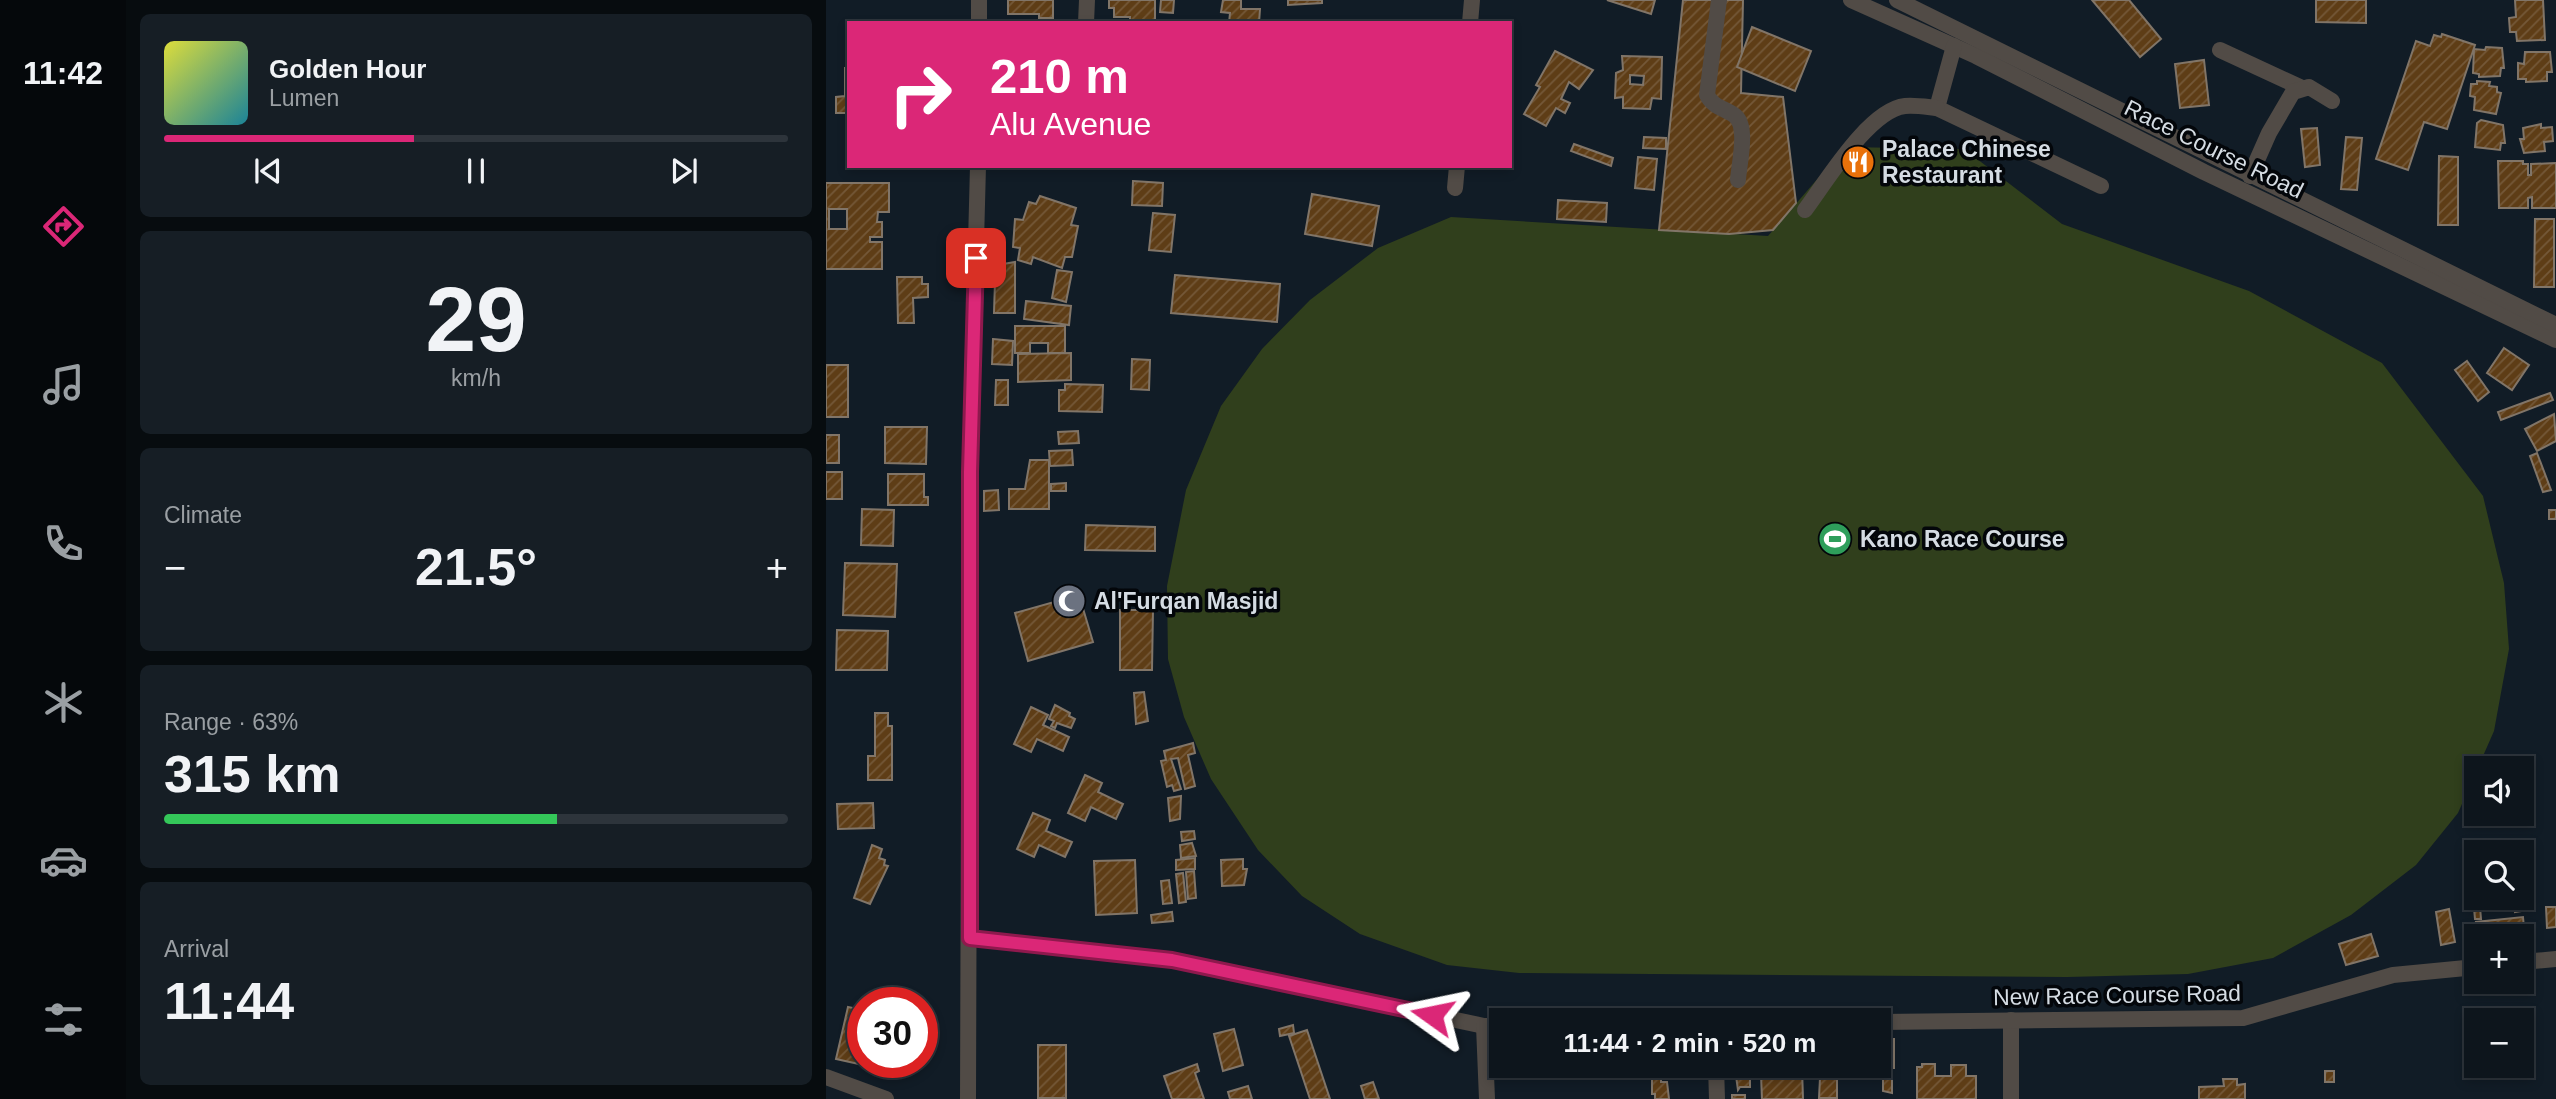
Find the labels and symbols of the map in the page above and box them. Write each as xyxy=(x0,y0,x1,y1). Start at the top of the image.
street label: Race Course Road xyxy=(2120,94,2308,204)
place label: Palace Chinese Restaurant xyxy=(1882,136,2051,188)
restaurant icon: Palace Chinese Restaurant xyxy=(1839,143,1877,181)
pin xyxy=(946,228,1006,288)
sports icon: Kano Race Course xyxy=(1816,520,1854,558)
place label: Kano Race Course xyxy=(1860,526,2065,552)
mosque icon: Al'Furqan Masjid xyxy=(1050,582,1088,620)
place label: Al'Furqan Masjid xyxy=(1094,588,1278,614)
position arrow xyxy=(1395,978,1469,1052)
street label: New Race Course Road xyxy=(1993,980,2241,1010)
speed limit sign: 30 xyxy=(847,987,938,1078)

